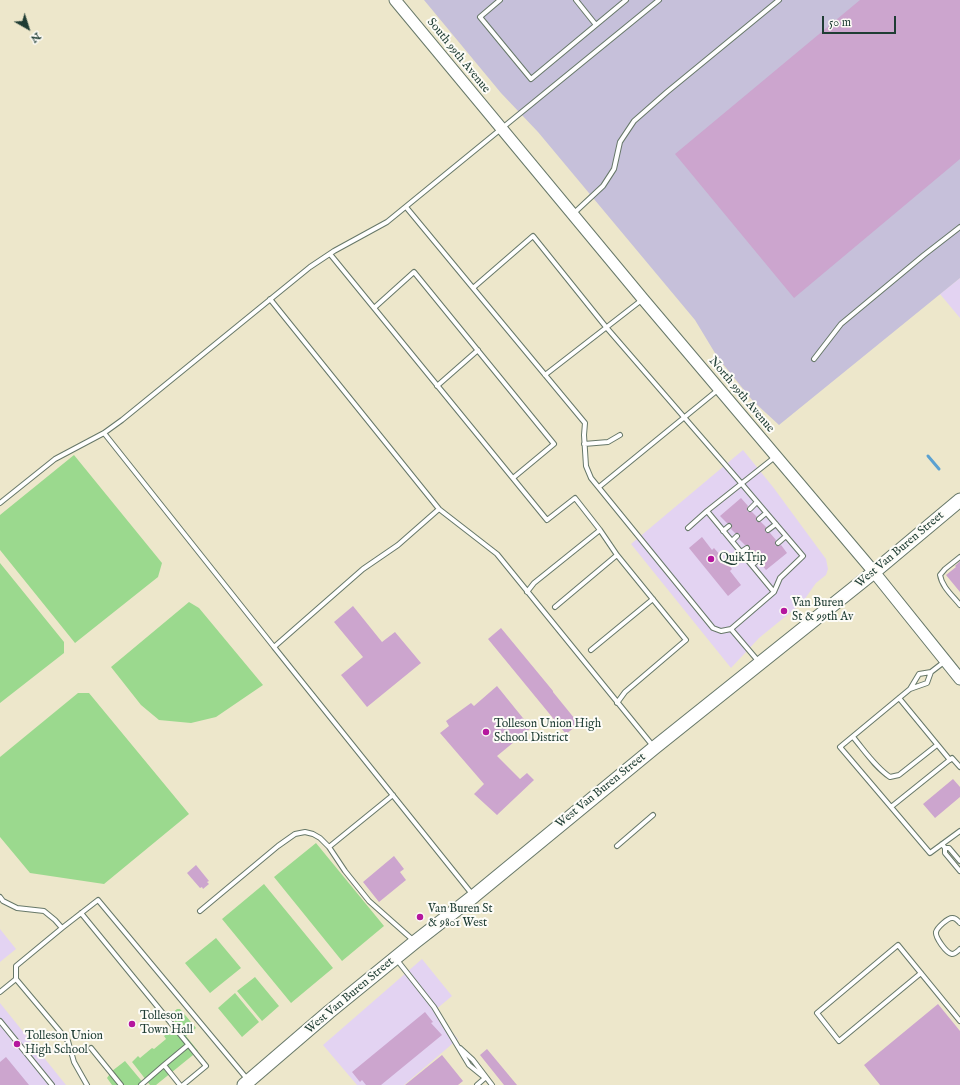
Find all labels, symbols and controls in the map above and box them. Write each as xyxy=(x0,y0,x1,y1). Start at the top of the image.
north arrow xyxy=(8,8,48,48)
scale bar xyxy=(824,8,898,34)
text: 50 m xyxy=(829,15,851,30)
street label: South 99th Avenue xyxy=(423,16,493,96)
text: N xyxy=(27,29,44,46)
street label: North 99th Avenue xyxy=(705,354,777,436)
street label: West Van Buren Street xyxy=(853,509,947,591)
place label: QuikTrip xyxy=(719,552,766,566)
marker: QuikTrip xyxy=(706,554,716,564)
place label: Van Buren St & 99th Av xyxy=(792,597,853,625)
marker: Van Buren St & 99th Av xyxy=(779,606,789,616)
place label: Tolleson Union High School District xyxy=(494,718,601,746)
marker: Tolleson Union High School District xyxy=(481,727,491,737)
street label: West Van Buren Street xyxy=(553,750,649,832)
place label: Van Buren St & 9801 West xyxy=(428,903,493,931)
marker: Van Buren St & 9801 West xyxy=(415,912,425,922)
street label: West Van Buren Street xyxy=(303,955,397,1037)
place label: Tolleson Town Hall xyxy=(140,1010,193,1038)
marker: Tolleson Town Hall xyxy=(127,1019,137,1029)
place label: Tolleson Union High School xyxy=(25,1030,103,1058)
marker: Tolleson Union High School xyxy=(12,1039,22,1049)

